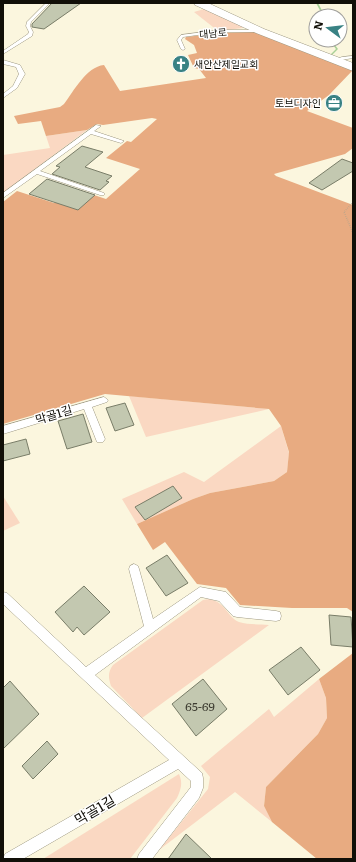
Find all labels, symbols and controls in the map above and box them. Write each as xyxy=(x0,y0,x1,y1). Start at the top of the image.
north arrow xyxy=(308,8,348,48)
text: N xyxy=(308,19,326,32)
street label: 대남로 xyxy=(199,24,227,41)
church icon: 새안산제일교회 xyxy=(171,54,191,74)
place label: 새안산제일교회 xyxy=(194,56,258,71)
office icon: 토브디자인 xyxy=(324,93,344,113)
place label: 토브디자인 xyxy=(275,95,321,110)
street label: 막골1길 xyxy=(33,400,75,428)
house number: 65-69 xyxy=(185,697,215,715)
street label: 막골1길 xyxy=(70,789,119,829)

